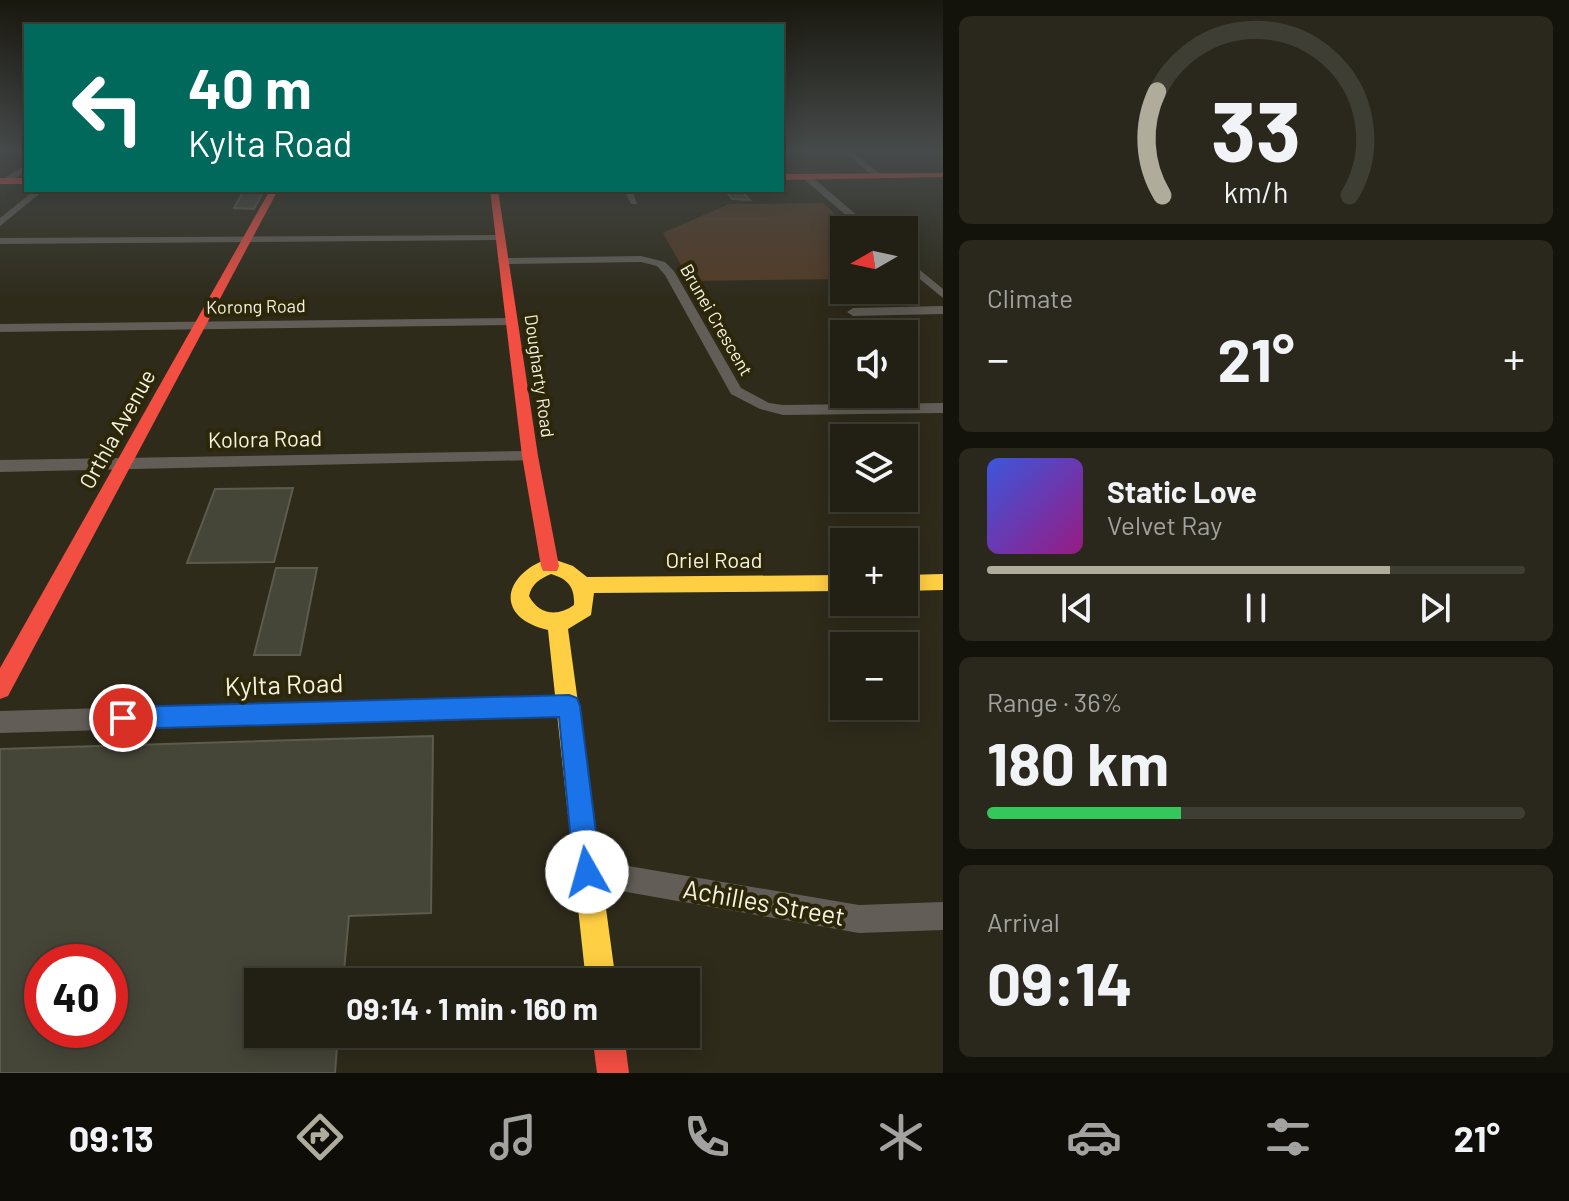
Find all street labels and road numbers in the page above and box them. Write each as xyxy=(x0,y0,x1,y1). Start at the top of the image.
street label: Brunei Crescent xyxy=(676,260,758,379)
street label: Korong Road xyxy=(206,294,306,318)
street label: Dougharty Road xyxy=(520,313,560,439)
street label: Orthla Avenue xyxy=(73,364,160,493)
street label: Kolora Road xyxy=(208,424,322,452)
street label: Oriel Road xyxy=(665,546,763,572)
street label: Kylta Road xyxy=(224,666,344,701)
street label: Achilles Street xyxy=(681,872,848,931)

